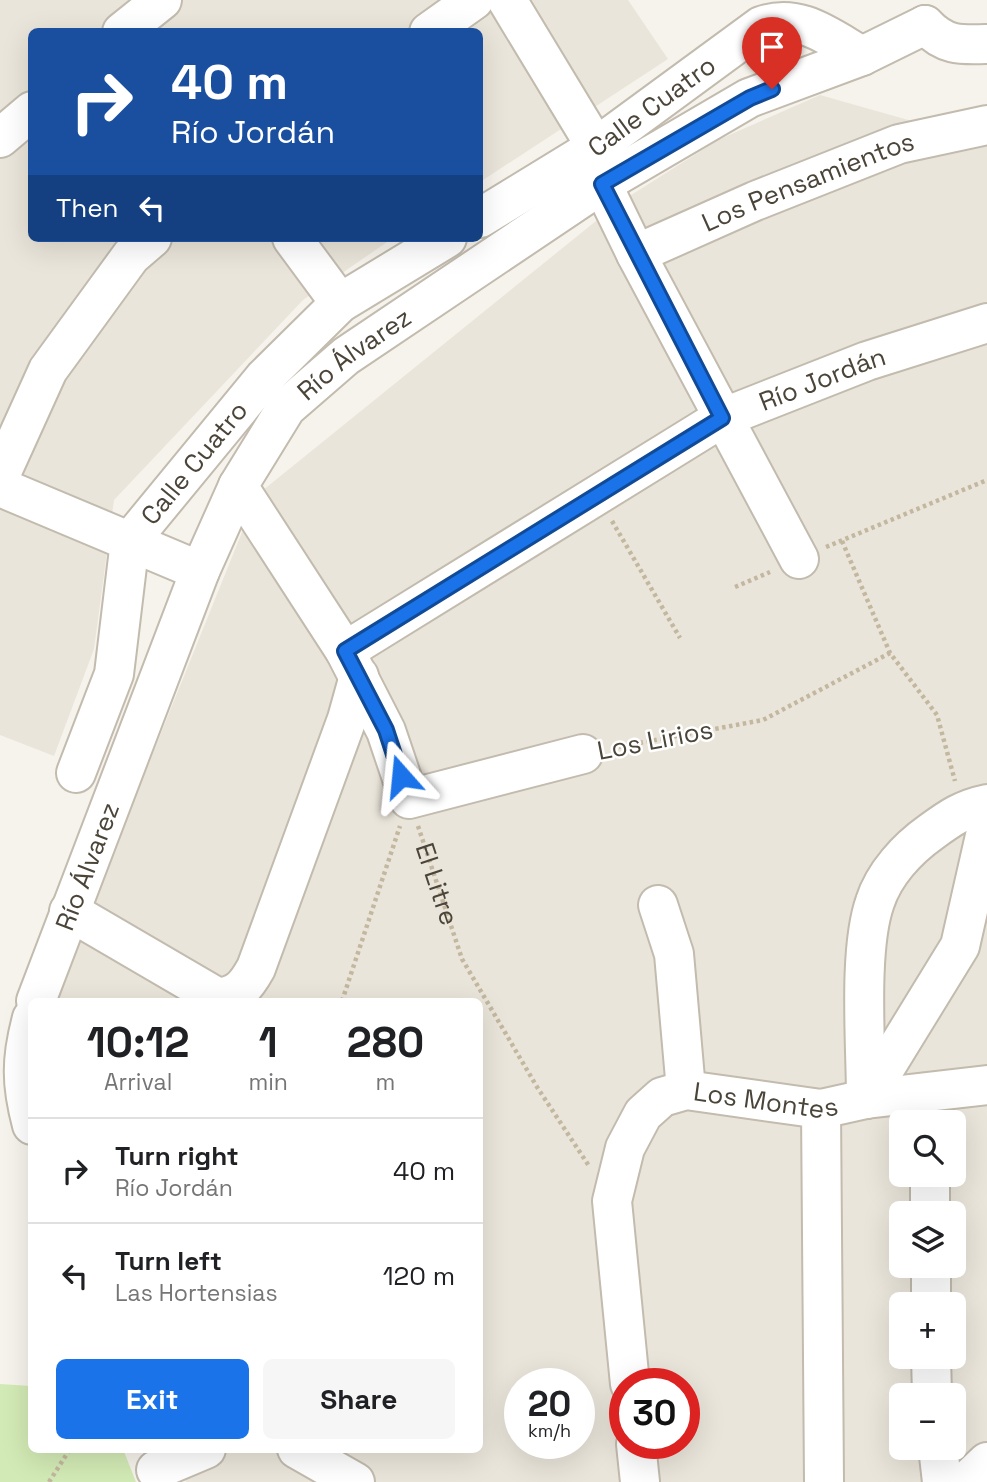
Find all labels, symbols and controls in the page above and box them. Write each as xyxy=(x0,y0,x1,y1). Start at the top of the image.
pin xyxy=(742,17,802,89)
icon: arrive xyxy=(753,28,791,66)
street label: Calle Cuatro xyxy=(581,48,722,164)
text: 40 m xyxy=(171,51,288,113)
icon: right xyxy=(56,56,147,147)
text: Río Jordán xyxy=(171,112,335,152)
street label: Los Pensamientos xyxy=(696,124,917,240)
icon: left xyxy=(133,189,171,227)
text: Then xyxy=(56,191,119,225)
street label: Río Álvarez xyxy=(290,300,418,408)
street label: Río Jordán xyxy=(754,339,890,419)
street label: Calle Cuatro xyxy=(133,394,255,532)
street label: Los Lirios xyxy=(594,712,716,768)
position arrow xyxy=(364,739,438,813)
street label: Río Álvarez xyxy=(47,798,127,935)
street label: El Litre xyxy=(408,838,467,930)
text: 10:12 xyxy=(87,1016,190,1069)
text: 1 xyxy=(259,1016,278,1069)
text: 280 xyxy=(347,1016,424,1069)
text: Arrival xyxy=(104,1067,172,1097)
text: min xyxy=(248,1067,288,1097)
text: m xyxy=(376,1067,395,1097)
street label: Los Montes xyxy=(691,1074,841,1126)
map controls xyxy=(889,1110,966,1460)
button: search xyxy=(889,1110,966,1187)
text: Turn right xyxy=(115,1139,239,1173)
icon: right xyxy=(56,1152,94,1190)
text: 40 m xyxy=(393,1154,455,1188)
text: Río Jordán xyxy=(115,1173,233,1203)
button: layers xyxy=(889,1201,966,1278)
text: Turn left xyxy=(115,1244,222,1278)
icon: left xyxy=(56,1257,94,1295)
text: 120 m xyxy=(383,1259,455,1293)
text: Las Hortensias xyxy=(115,1278,278,1308)
button: + xyxy=(889,1292,966,1369)
button: Exit xyxy=(56,1359,249,1439)
button: Share xyxy=(263,1359,455,1439)
speed limit sign: 30 xyxy=(609,1368,700,1459)
text: 20 xyxy=(528,1382,571,1426)
button: − xyxy=(889,1383,966,1460)
text: km/h xyxy=(528,1419,571,1442)

